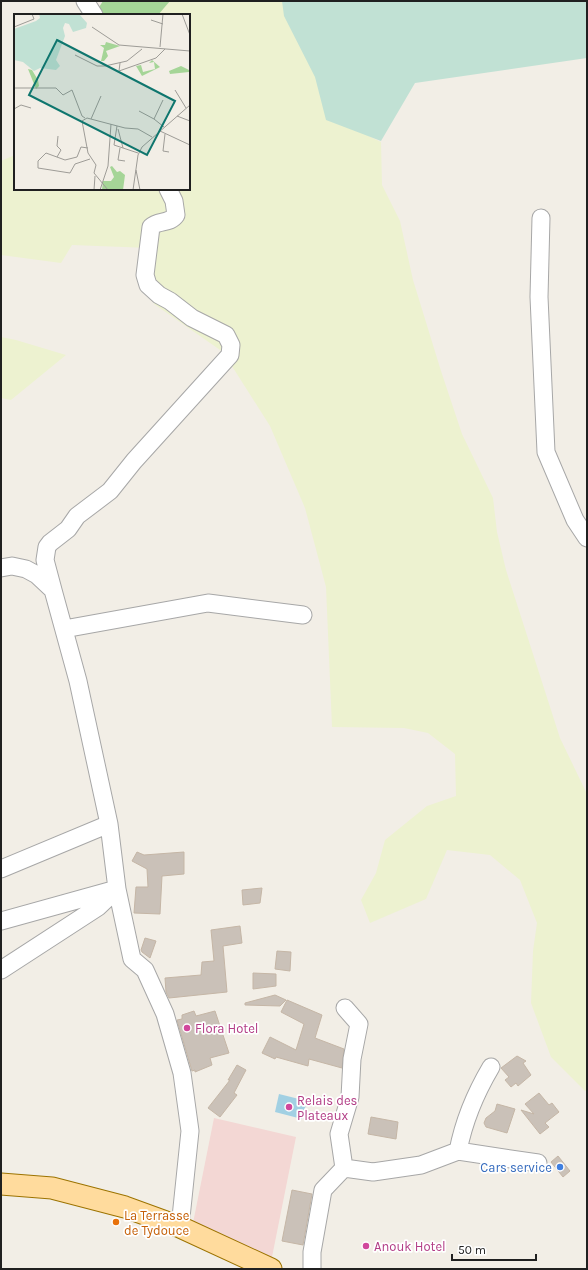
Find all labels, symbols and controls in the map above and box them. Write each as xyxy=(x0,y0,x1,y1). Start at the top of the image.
inset map xyxy=(14,14,190,190)
place label: Flora Hotel xyxy=(195,1021,259,1036)
marker: Flora Hotel xyxy=(182,1023,192,1033)
place label: Relais des Plateaux xyxy=(297,1093,358,1123)
marker: Relais des Plateaux xyxy=(284,1102,294,1112)
place label: Cars service xyxy=(480,1160,552,1175)
marker: Cars service xyxy=(555,1162,565,1172)
place label: La Terrasse de Tydouce xyxy=(124,1208,190,1238)
marker: La Terrasse de Tydouce xyxy=(111,1217,121,1227)
scale bar xyxy=(452,1236,536,1262)
place label: Anouk Hotel xyxy=(374,1239,446,1254)
marker: Anouk Hotel xyxy=(361,1241,371,1251)
text: 50 m xyxy=(458,1243,486,1257)

